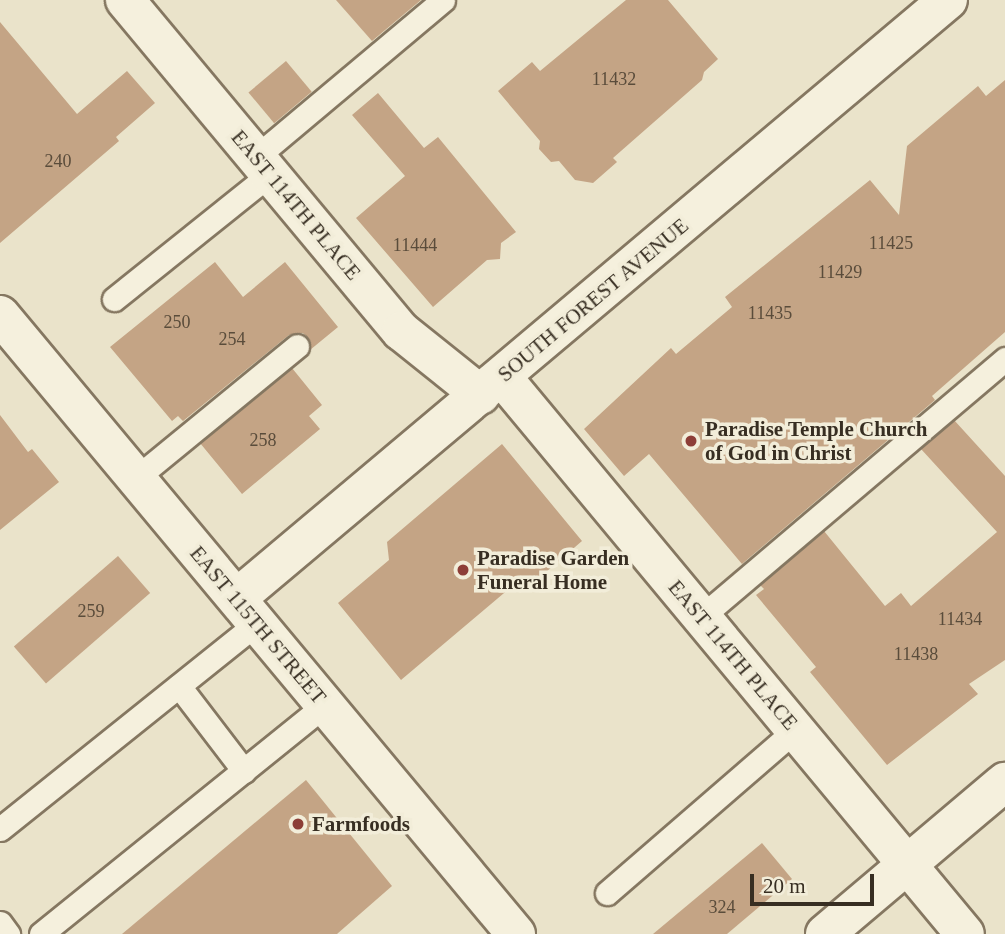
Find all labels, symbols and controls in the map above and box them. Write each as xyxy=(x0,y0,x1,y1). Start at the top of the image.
house number: 11432 xyxy=(592,68,636,90)
street label: EAST 114TH PLACE xyxy=(226,125,366,285)
house number: 240 xyxy=(44,150,72,172)
street label: SOUTH FOREST AVENUE xyxy=(492,212,694,388)
house number: 11425 xyxy=(869,232,913,254)
house number: 11444 xyxy=(393,234,437,256)
house number: 11429 xyxy=(818,261,862,283)
house number: 11435 xyxy=(748,302,792,324)
house number: 250 xyxy=(163,311,190,333)
house number: 254 xyxy=(218,328,246,350)
place label: Paradise Temple Church of God in Christ xyxy=(705,416,928,466)
house number: 258 xyxy=(249,429,276,451)
marker: Paradise Temple Church of God in Christ xyxy=(683,433,699,449)
street label: EAST 115TH STREET xyxy=(184,541,332,709)
place label: Paradise Garden Funeral Home xyxy=(477,545,629,595)
marker: Paradise Garden Funeral Home xyxy=(455,562,471,578)
street label: EAST 114TH PLACE xyxy=(663,575,803,735)
house number: 259 xyxy=(78,600,104,622)
house number: 11434 xyxy=(938,608,982,630)
house number: 11438 xyxy=(894,643,938,665)
place label: Farmfoods xyxy=(312,811,410,837)
marker: Farmfoods xyxy=(290,816,306,832)
scale bar xyxy=(753,860,877,904)
text: 20 m xyxy=(763,874,806,898)
house number: 324 xyxy=(708,896,736,918)

